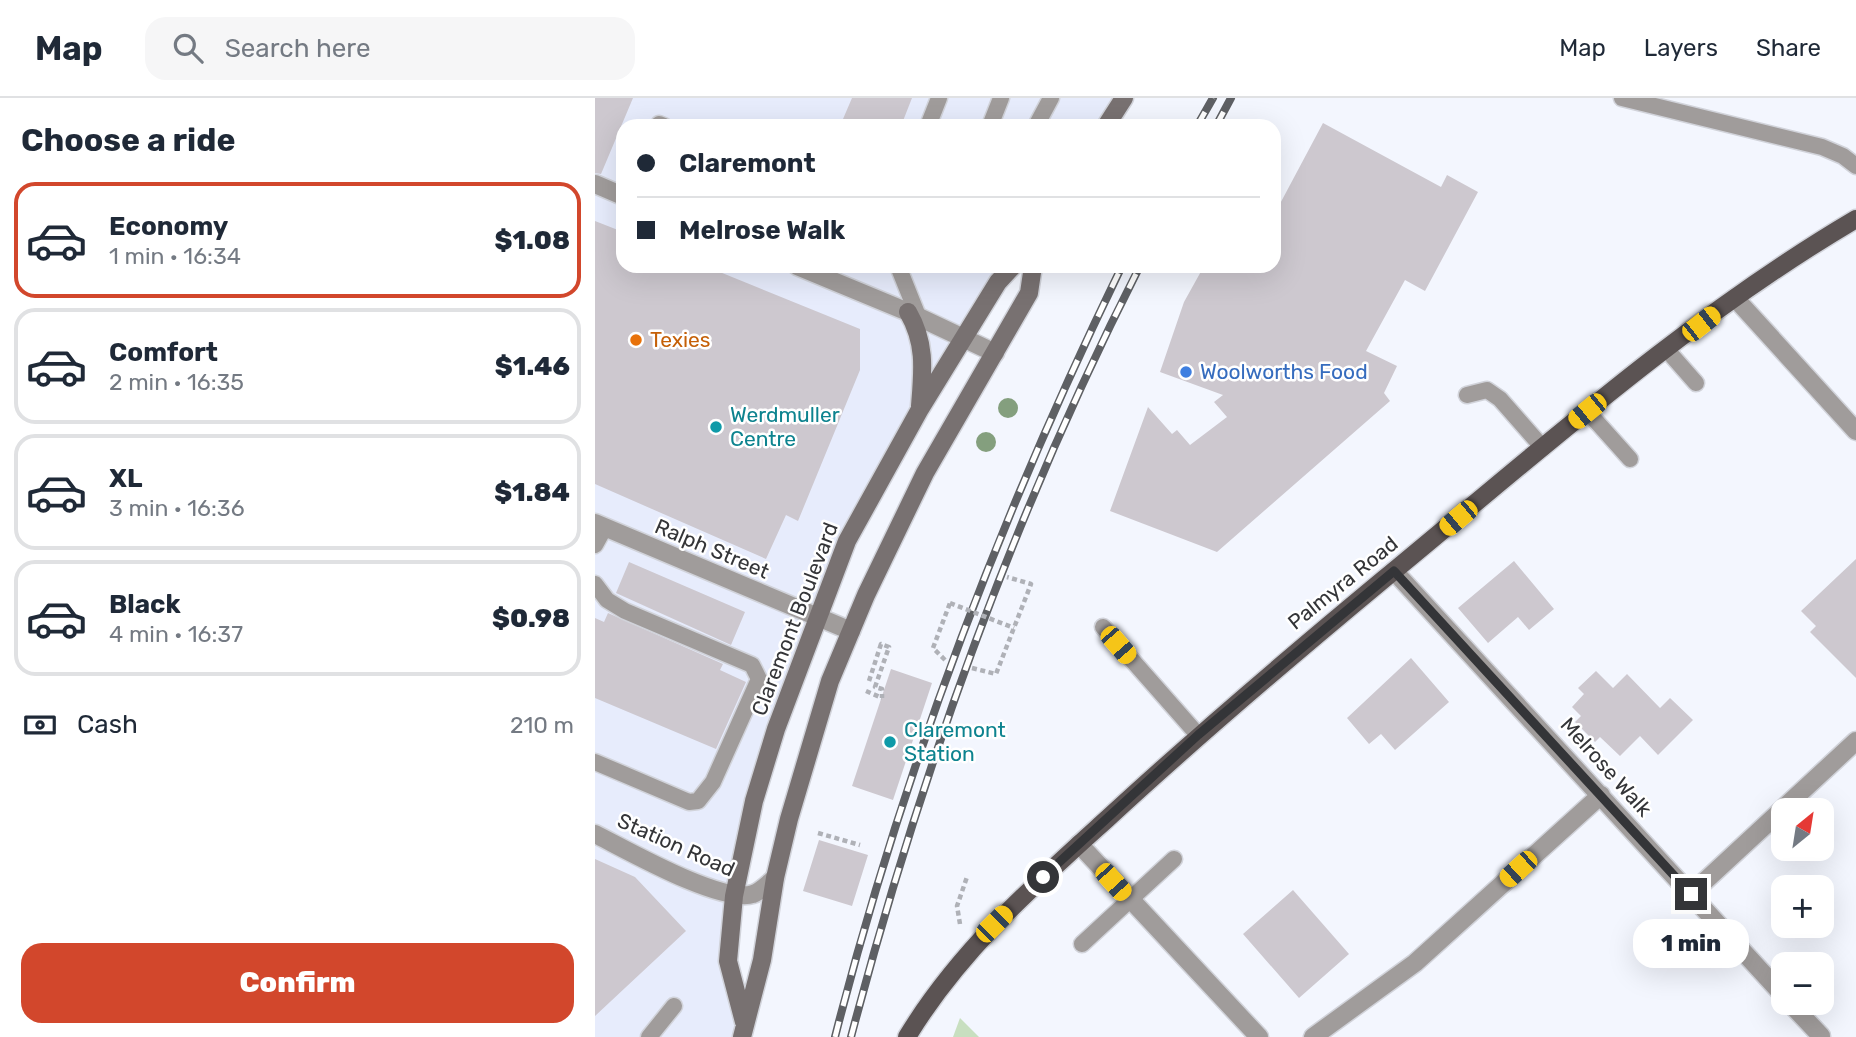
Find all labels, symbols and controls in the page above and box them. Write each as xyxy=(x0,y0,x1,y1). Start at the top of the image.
search box xyxy=(145,17,635,80)
text: Map xyxy=(35,29,103,68)
icon: search xyxy=(169,29,207,67)
text: Search here xyxy=(225,33,370,64)
text: Map xyxy=(1559,34,1606,62)
text: Layers xyxy=(1644,34,1718,62)
text: Share xyxy=(1756,34,1821,62)
text: Choose a ride xyxy=(21,121,235,159)
text: Claremont xyxy=(679,148,816,179)
icon: car xyxy=(25,209,88,272)
text: Economy xyxy=(109,211,228,242)
text: Melrose Walk xyxy=(679,215,845,246)
text: $1.08 xyxy=(495,225,570,256)
text: 1 min · 16:34 xyxy=(109,242,241,270)
car xyxy=(1678,303,1725,345)
place label: Texies xyxy=(650,327,711,352)
marker: Texies xyxy=(628,332,644,348)
icon: car xyxy=(25,335,88,398)
text: Comfort xyxy=(109,337,218,368)
text: $1.46 xyxy=(495,351,570,382)
place label: Woolworths Food xyxy=(1200,359,1368,384)
marker: Woolworths Food xyxy=(1178,364,1194,380)
text: 2 min · 16:35 xyxy=(109,368,244,396)
car xyxy=(1565,390,1610,432)
place label: Werdmuller Centre xyxy=(730,402,840,451)
marker: Werdmuller Centre xyxy=(708,419,724,435)
icon: car xyxy=(25,461,88,524)
text: XL xyxy=(109,463,142,494)
text: $1.84 xyxy=(494,477,570,508)
text: 3 min · 16:36 xyxy=(109,494,245,522)
car xyxy=(1436,496,1481,540)
street label: Ralph Street xyxy=(651,513,773,584)
street label: Claremont Boulevard xyxy=(746,519,843,719)
street label: Palmyra Road xyxy=(1283,531,1403,635)
icon: car xyxy=(25,587,88,650)
text: Black xyxy=(109,589,181,620)
text: $0.98 xyxy=(492,603,570,634)
text: 4 min · 16:37 xyxy=(109,620,243,648)
car xyxy=(1097,622,1140,668)
icon: cash xyxy=(21,706,59,744)
text: Cash xyxy=(77,709,138,740)
text: 210 m xyxy=(510,711,574,739)
street label: Melrose Walk xyxy=(1555,712,1657,821)
place label: Claremont Station xyxy=(904,717,1006,766)
marker: Claremont Station xyxy=(882,734,898,750)
north arrow xyxy=(1771,798,1834,861)
map controls xyxy=(1771,798,1834,1015)
street label: Station Road xyxy=(614,808,739,882)
car xyxy=(1496,847,1541,891)
car xyxy=(1092,859,1135,905)
route start xyxy=(1027,861,1059,893)
button: + xyxy=(1771,875,1834,938)
route end xyxy=(1675,878,1707,910)
car xyxy=(972,902,1017,946)
callout: 1 min xyxy=(1633,918,1749,968)
text: 1 min xyxy=(1661,929,1721,957)
button: Confirm xyxy=(21,943,574,1023)
button: − xyxy=(1771,952,1834,1015)

